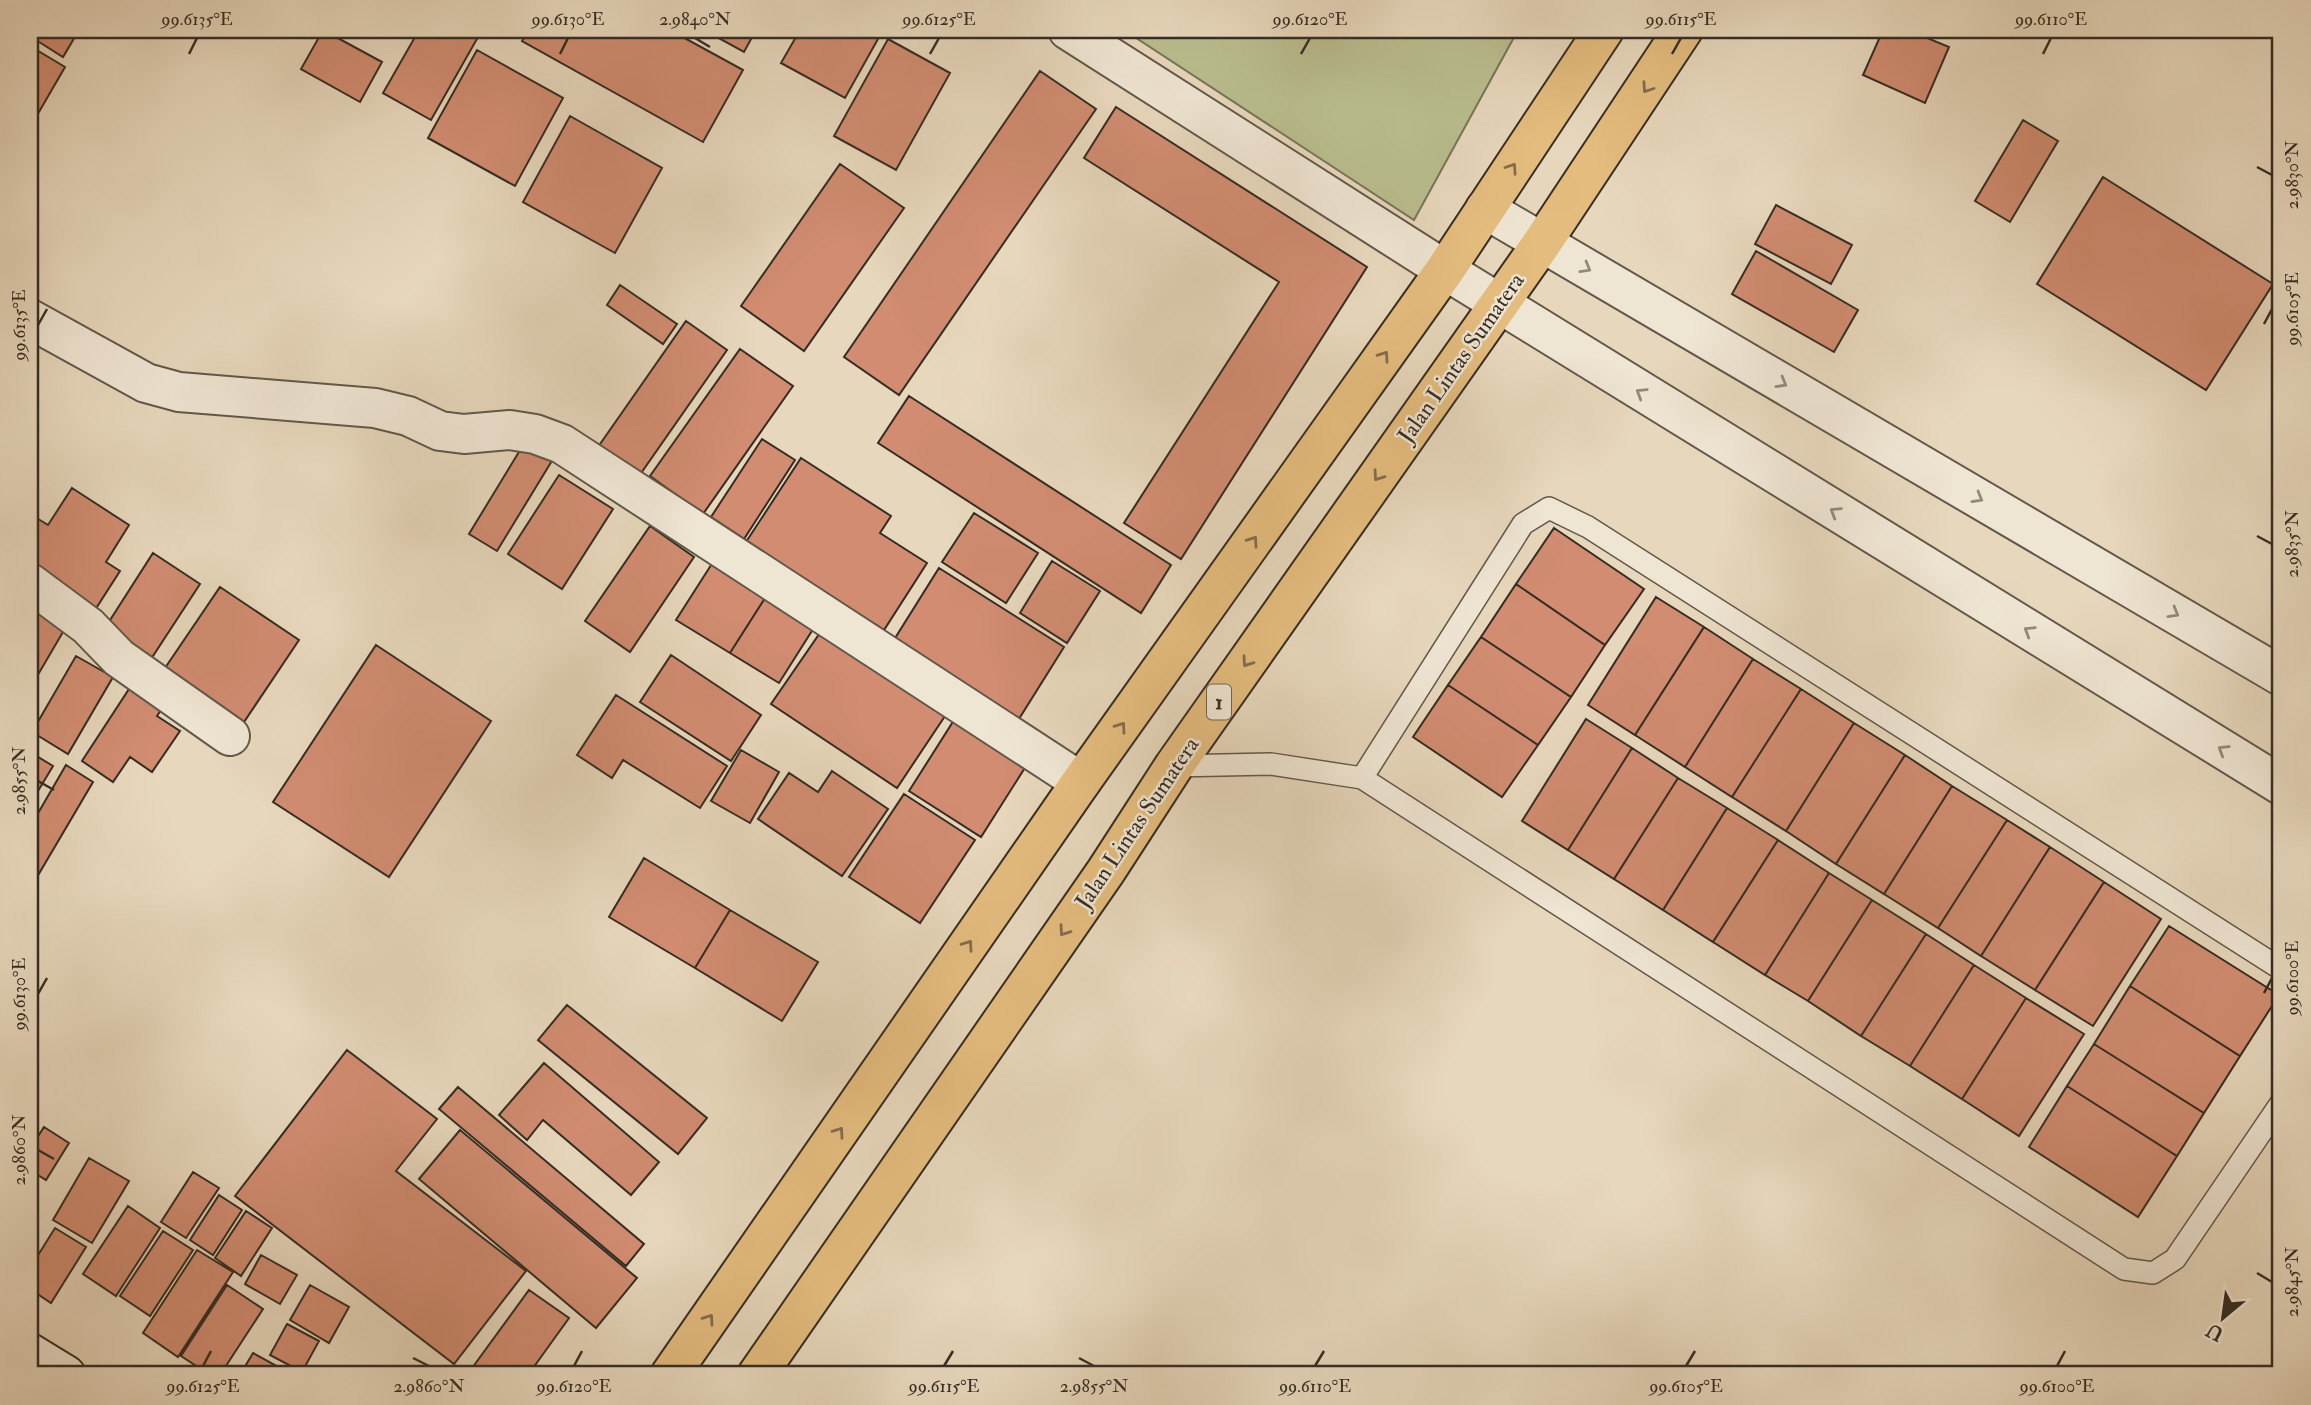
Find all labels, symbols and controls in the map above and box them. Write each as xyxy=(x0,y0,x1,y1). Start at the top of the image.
text: 99.6135°E xyxy=(159,8,233,31)
text: 99.6130°E xyxy=(530,8,604,31)
text: 2.9840°N xyxy=(659,8,731,31)
text: 99.6125°E xyxy=(900,8,976,31)
text: 99.6120°E xyxy=(1270,8,1348,31)
text: 99.6115°E xyxy=(1644,8,1717,31)
text: 99.6110°E xyxy=(2013,8,2087,31)
one-way arrow xyxy=(1643,80,1656,93)
text: 2.9830°N xyxy=(2281,141,2304,209)
one-way arrow xyxy=(1504,162,1517,175)
one-way arrow xyxy=(1578,260,1591,273)
street label: Jalan Lintas Sumatera xyxy=(1391,267,1531,450)
text: 99.6105°E xyxy=(2281,272,2304,348)
text: 99.6135°E xyxy=(8,289,31,363)
one-way arrow xyxy=(1376,351,1388,364)
one-way arrow xyxy=(1774,375,1787,388)
one-way arrow xyxy=(1636,388,1649,401)
one-way arrow xyxy=(1374,468,1386,481)
one-way arrow xyxy=(1971,490,1984,503)
one-way arrow xyxy=(1830,507,1843,520)
text: 2.9835°N xyxy=(2281,510,2304,578)
one-way arrow xyxy=(1244,536,1257,549)
one-way arrow xyxy=(2167,605,2180,618)
one-way arrow xyxy=(2024,626,2037,639)
one-way arrow xyxy=(1243,654,1255,667)
road number: 1 xyxy=(1207,684,1231,720)
one-way arrow xyxy=(1113,722,1125,735)
street label: Jalan Lintas Sumatera xyxy=(1068,731,1206,915)
one-way arrow xyxy=(2218,745,2231,758)
text: 2.9855°N xyxy=(8,747,31,815)
one-way arrow xyxy=(1060,923,1072,936)
one-way arrow xyxy=(960,940,973,953)
text: 99.6100°E xyxy=(2281,940,2304,1018)
text: 99.6130°E xyxy=(8,958,31,1032)
text: 2.9860°N xyxy=(8,1114,31,1186)
one-way arrow xyxy=(831,1127,843,1140)
text: 2.9845°N xyxy=(2281,1247,2304,1317)
north arrow xyxy=(2188,1282,2258,1352)
one-way arrow xyxy=(701,1314,713,1327)
text: U xyxy=(2202,1318,2228,1346)
text: 99.6125°E xyxy=(164,1375,240,1398)
text: 2.9860°N xyxy=(393,1375,465,1398)
text: 99.6120°E xyxy=(534,1375,612,1398)
text: 99.6115°E xyxy=(907,1375,980,1398)
text: 2.9855°N xyxy=(1060,1375,1128,1398)
text: 99.6110°E xyxy=(1277,1375,1351,1398)
text: 99.6105°E xyxy=(1647,1375,1723,1398)
text: 99.6100°E xyxy=(2017,1375,2095,1398)

